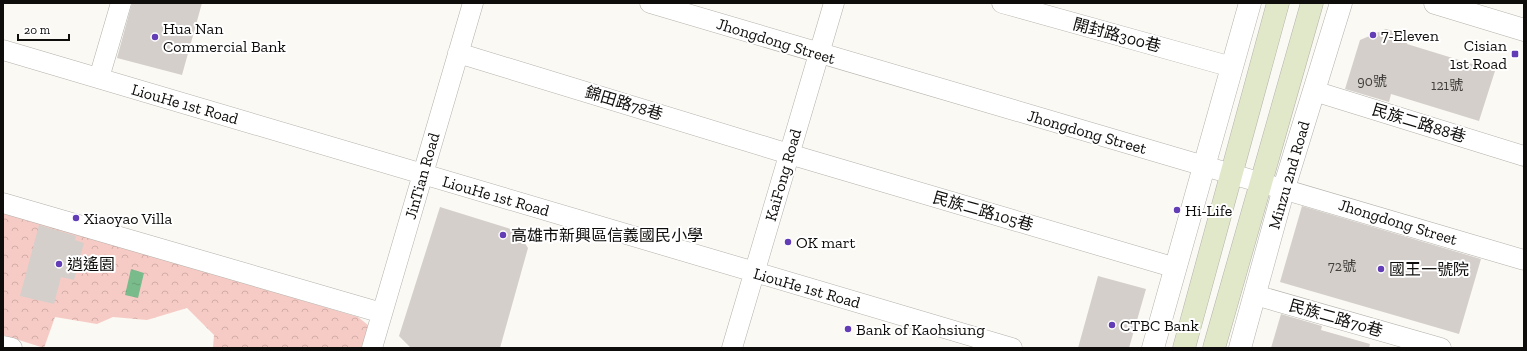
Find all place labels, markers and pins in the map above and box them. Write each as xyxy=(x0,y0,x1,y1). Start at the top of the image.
place label: Hua Nan Commercial Bank xyxy=(163,19,286,56)
place label: 7-Eleven xyxy=(1381,26,1440,45)
marker: 7-Eleven xyxy=(1368,30,1378,40)
marker: Hua Nan Commercial Bank xyxy=(150,32,160,42)
place label: Cisian 1st Road xyxy=(1450,36,1508,73)
marker: Cisian 1st Road xyxy=(1510,49,1520,59)
place label: Hi-Life xyxy=(1185,201,1232,220)
marker: Hi-Life xyxy=(1172,205,1182,215)
place label: Xiaoyao Villa xyxy=(84,209,173,228)
marker: Xiaoyao Villa xyxy=(71,213,81,223)
place label: 高雄市新興區信義國民小學 xyxy=(511,226,703,245)
marker: 高雄市新興區信義國民小學 xyxy=(498,230,508,240)
place label: OK mart xyxy=(796,233,855,252)
marker: OK mart xyxy=(783,237,793,247)
place label: 逍遙園 xyxy=(67,255,115,274)
marker: 逍遙園 xyxy=(54,259,64,269)
place label: 國王一號院 xyxy=(1389,260,1469,279)
marker: 國王一號院 xyxy=(1376,264,1386,274)
place label: CTBC Bank xyxy=(1120,316,1199,335)
place label: Bank of Kaohsiung xyxy=(856,320,985,339)
marker: CTBC Bank xyxy=(1107,320,1117,330)
marker: Bank of Kaohsiung xyxy=(843,324,853,334)

